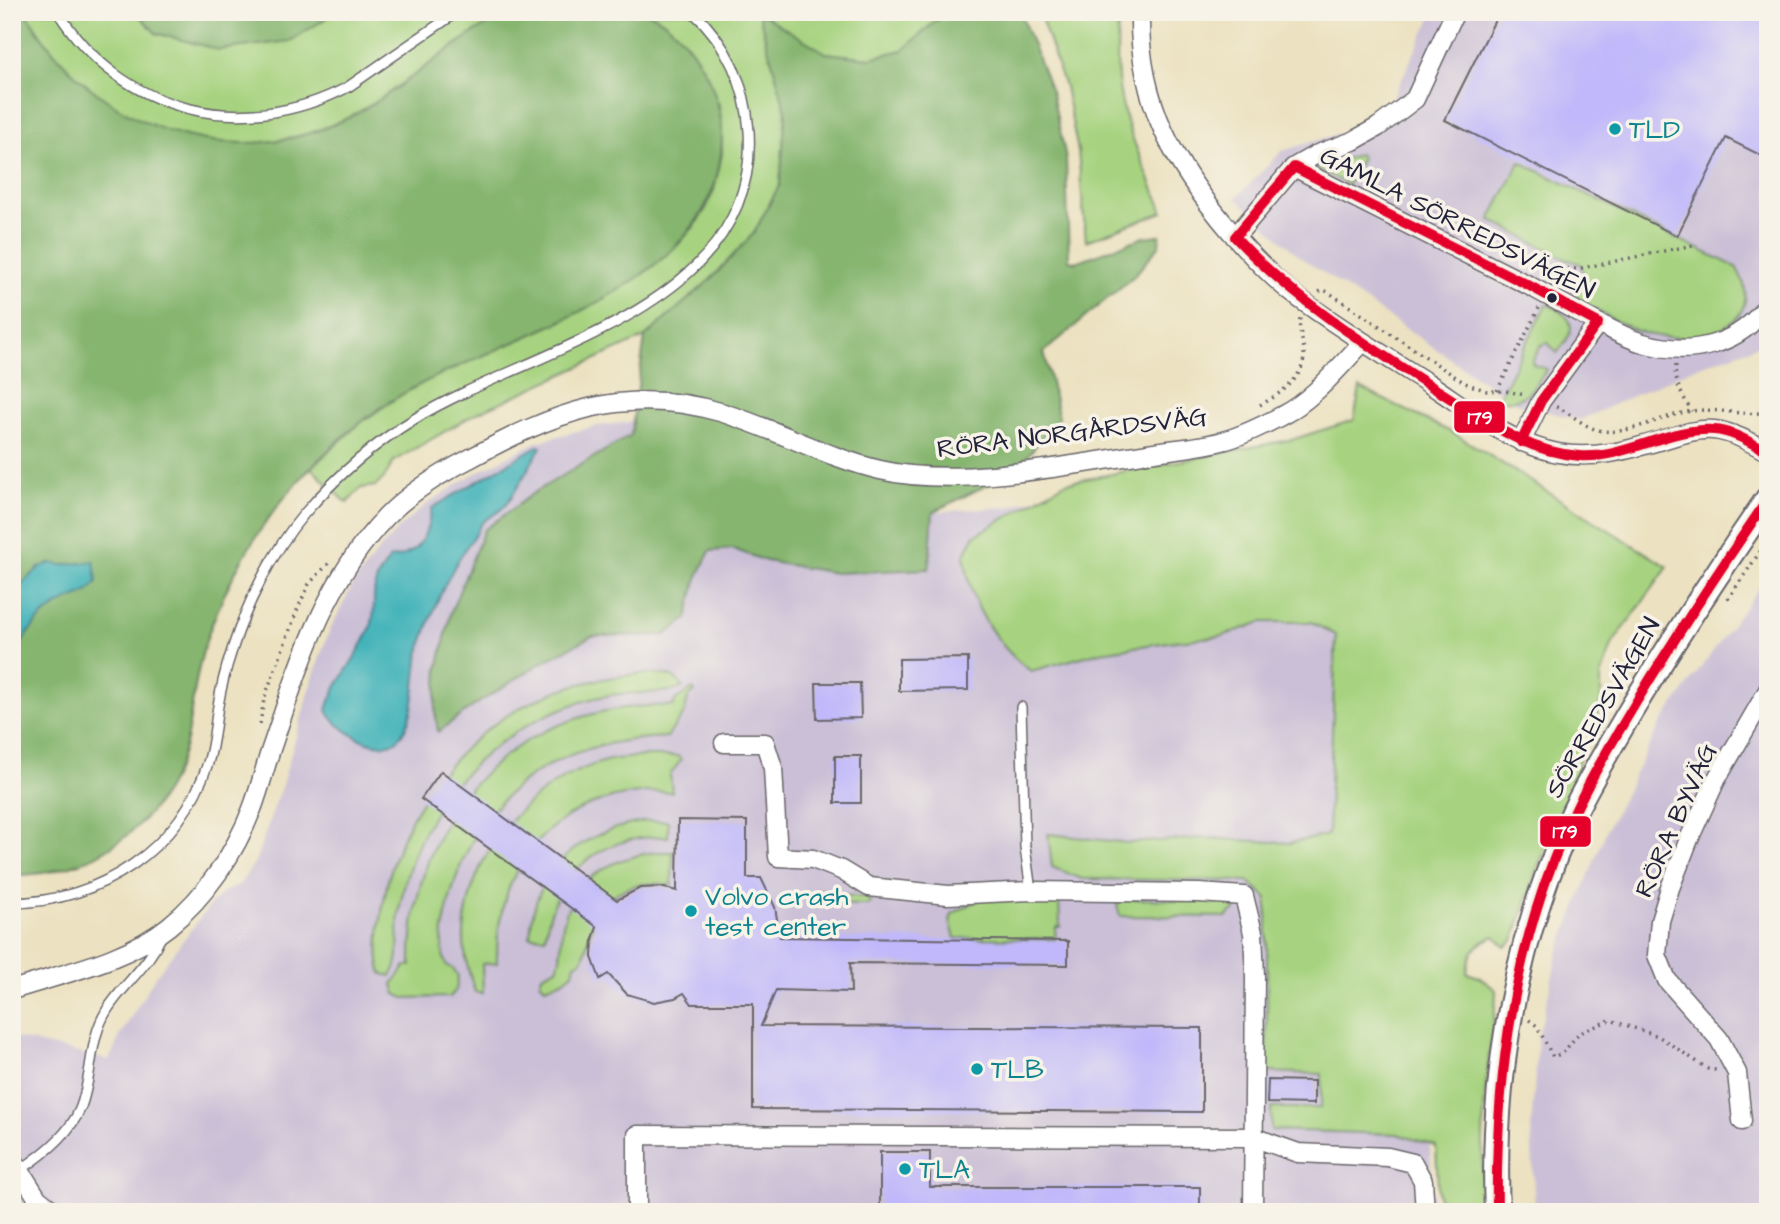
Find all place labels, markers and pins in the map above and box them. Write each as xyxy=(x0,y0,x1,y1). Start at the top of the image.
place label: TLD xyxy=(1629,112,1680,148)
marker: TLD xyxy=(1607,121,1623,137)
unlabelled marker xyxy=(1545,291,1559,305)
place label: Volvo crash test center xyxy=(705,879,849,945)
marker: Volvo crash test center xyxy=(683,903,699,919)
place label: TLB xyxy=(991,1052,1044,1088)
marker: TLB xyxy=(969,1061,985,1077)
place label: TLA xyxy=(919,1152,970,1188)
marker: TLA xyxy=(897,1161,913,1177)

